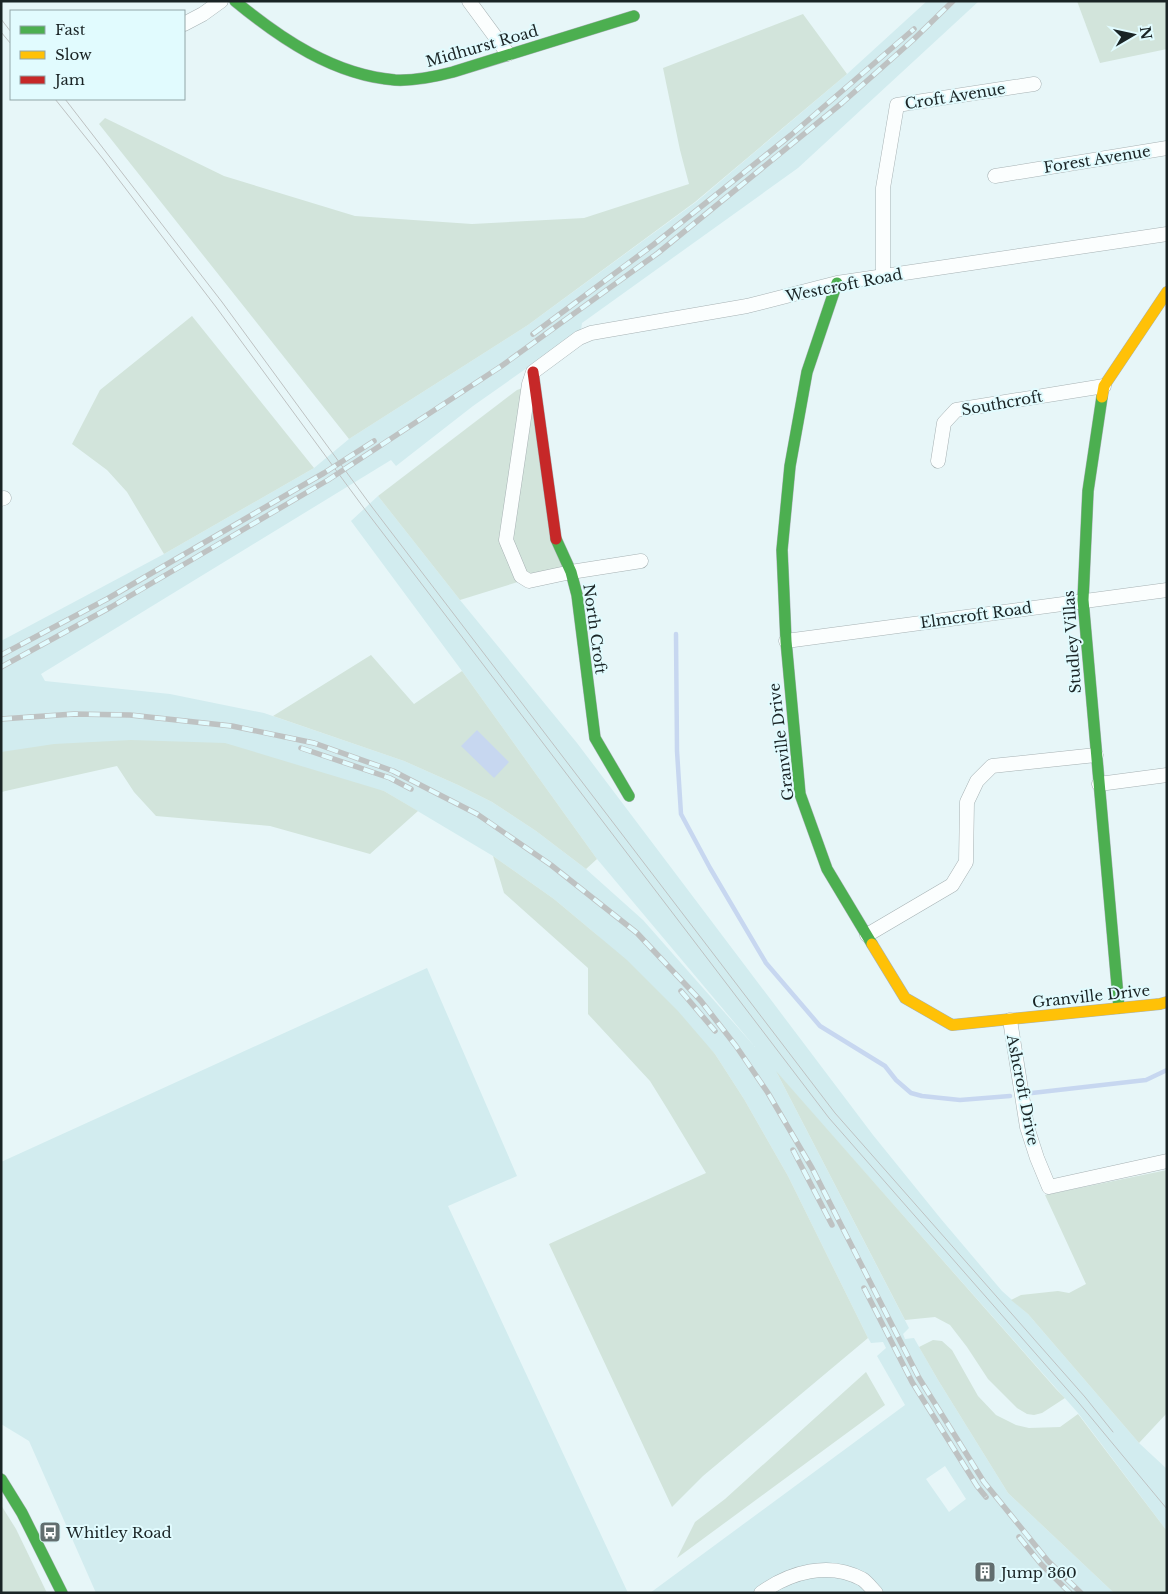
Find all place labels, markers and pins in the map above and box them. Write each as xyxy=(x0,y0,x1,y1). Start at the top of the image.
bus stop icon: Whitley Road xyxy=(38,1520,62,1544)
place label: Whitley Road xyxy=(65,1523,172,1542)
building icon: Jump 360 xyxy=(973,1560,997,1584)
place label: Jump 360 xyxy=(999,1563,1077,1582)

